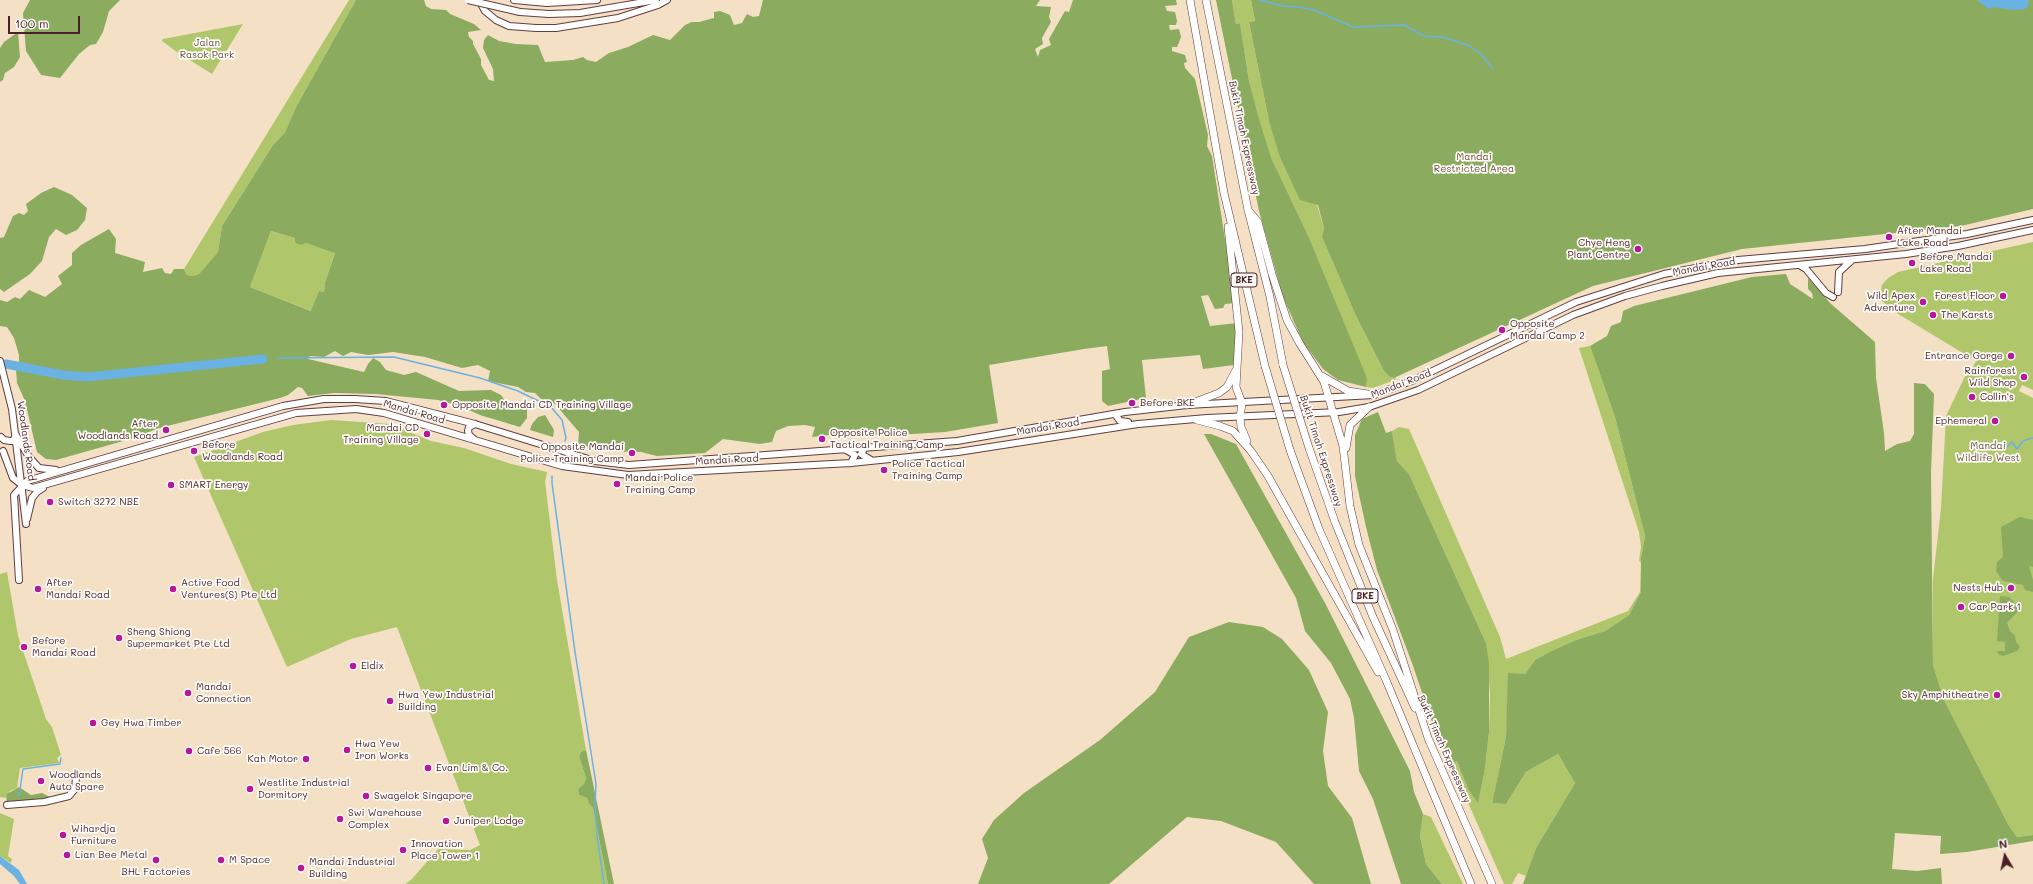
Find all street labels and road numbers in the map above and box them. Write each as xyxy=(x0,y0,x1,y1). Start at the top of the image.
street label: Bukit Timah Expressway xyxy=(1226,80,1262,196)
street label: Mandai Road xyxy=(1672,256,1736,278)
road number: BKE xyxy=(1231,273,1257,287)
street label: Mandai Road xyxy=(1369,367,1433,401)
street label: Bukit Timah Expressway xyxy=(1297,394,1345,508)
street label: Mandai Road xyxy=(382,397,446,427)
street label: Woodlands Road xyxy=(14,400,38,482)
street label: Mandai Road xyxy=(1016,416,1080,438)
street label: Mandai Road xyxy=(695,452,759,468)
road number: BKE xyxy=(1352,589,1378,603)
street label: Bukit Timah Expressway xyxy=(1415,693,1473,805)

